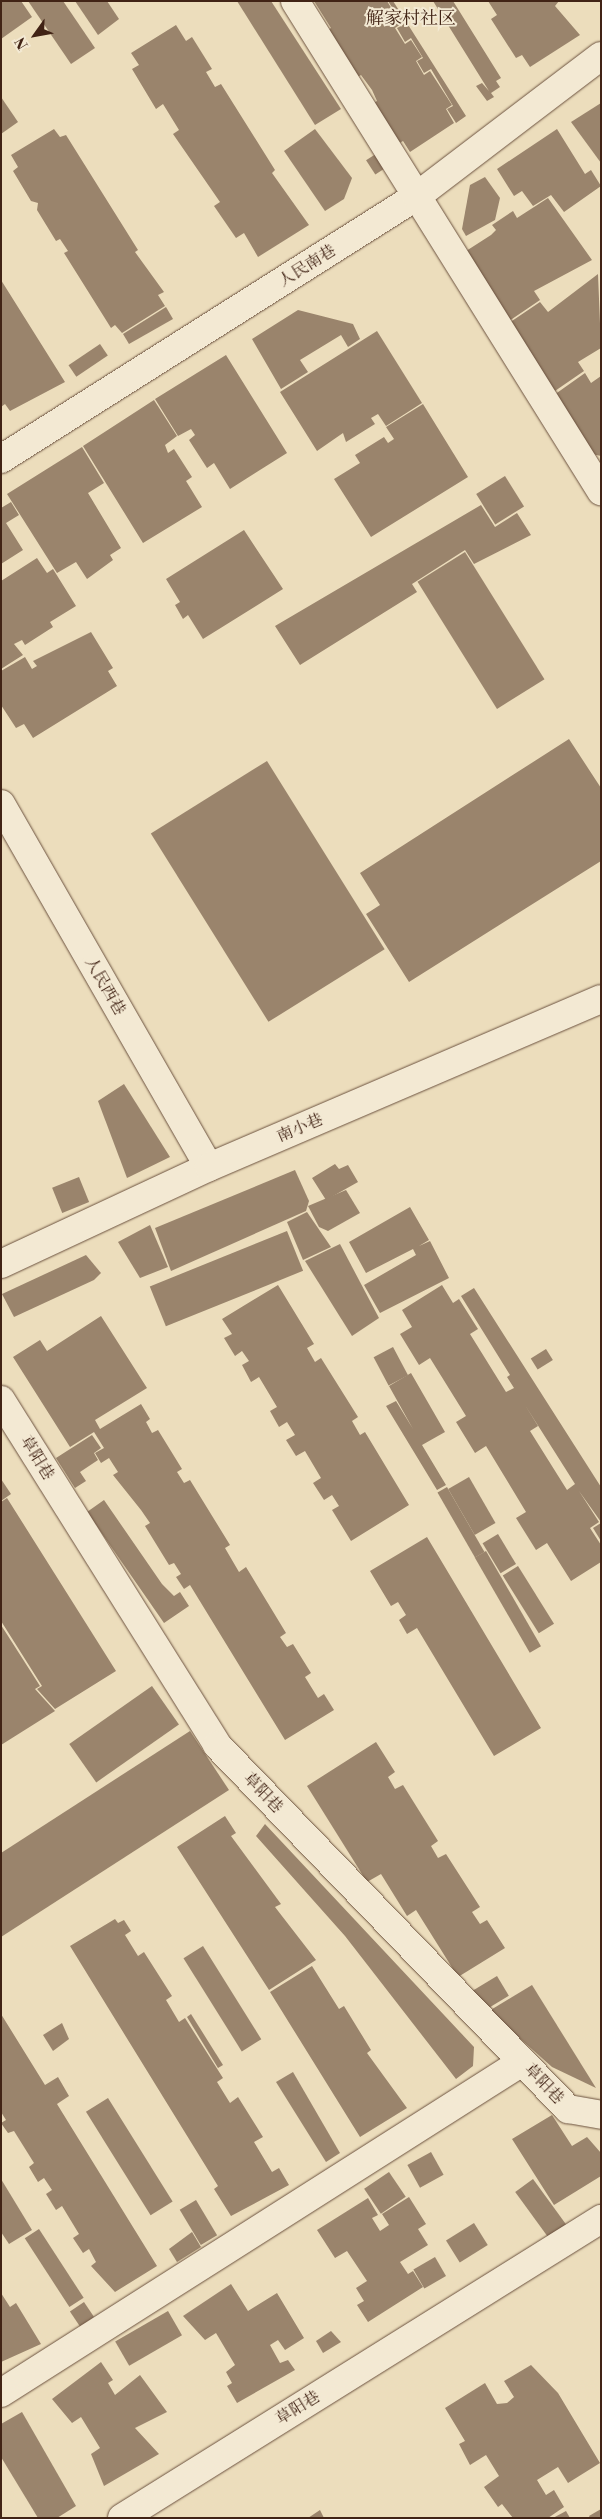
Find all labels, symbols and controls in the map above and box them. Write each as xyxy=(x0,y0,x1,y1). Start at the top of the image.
district label: 解家村社区 xyxy=(366,8,456,30)
north arrow xyxy=(10,10,60,60)
text: N xyxy=(12,33,33,52)
street label: 人民南巷 xyxy=(275,241,339,291)
street label: 人民西巷 xyxy=(81,953,129,1019)
street label: 南小巷 xyxy=(274,1110,326,1146)
street label: 草阳巷 xyxy=(16,1433,58,1483)
street label: 草阳巷 xyxy=(239,1769,287,1817)
street label: 草阳巷 xyxy=(520,2060,568,2108)
street label: 草阳巷 xyxy=(273,2387,323,2429)

